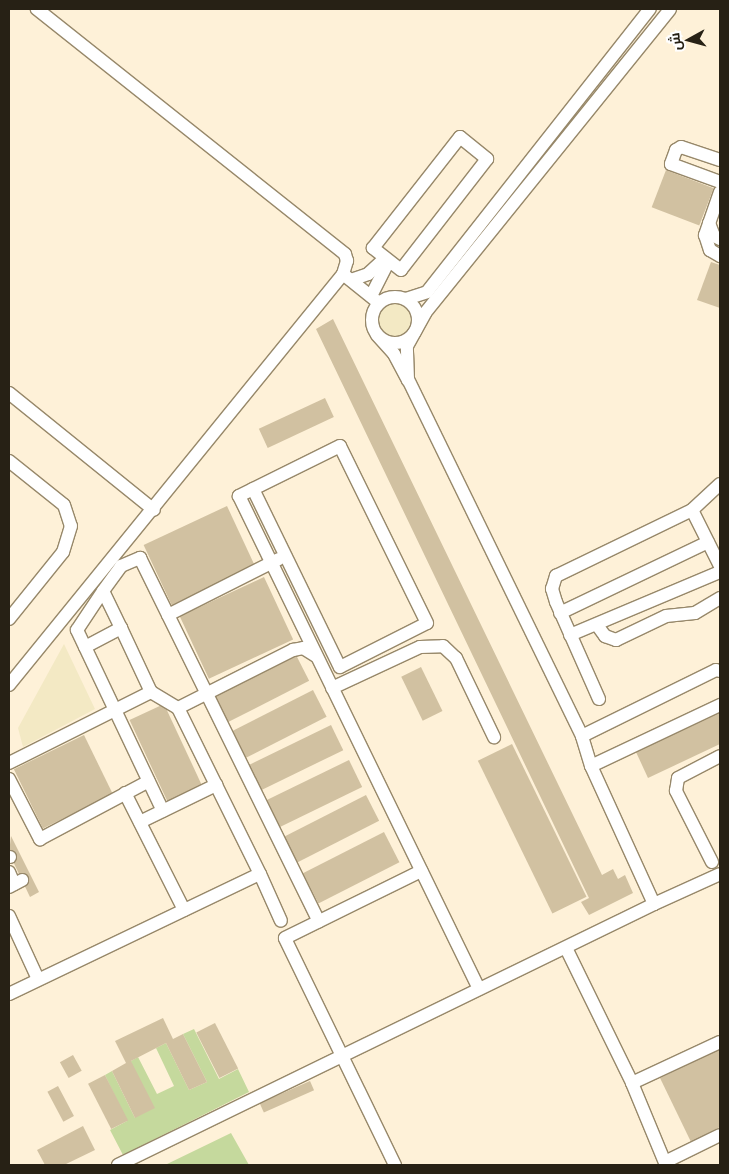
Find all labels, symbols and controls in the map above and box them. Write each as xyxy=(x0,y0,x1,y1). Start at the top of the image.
north arrow xyxy=(664,15,714,65)
text: ش xyxy=(663,32,685,52)

